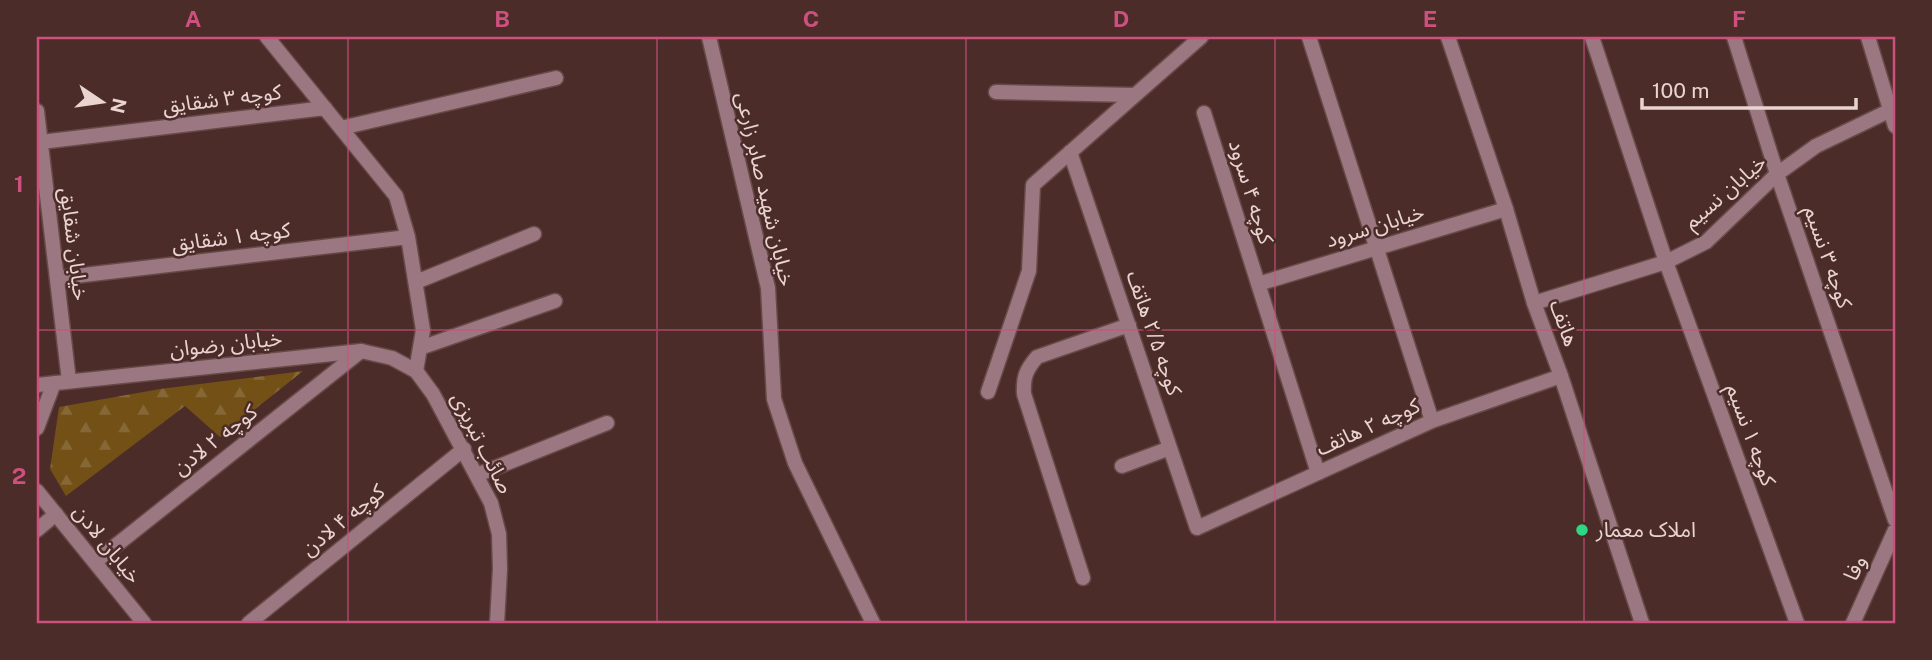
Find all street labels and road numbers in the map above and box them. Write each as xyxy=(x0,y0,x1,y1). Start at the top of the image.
street label: کوچه ۳ شقایق xyxy=(161,79,283,119)
street label: خیابان شهید صابر زارعی xyxy=(731,89,800,288)
street label: کوچه ۴ سرود xyxy=(1223,137,1279,248)
street label: خیابان نسیم xyxy=(1678,149,1773,236)
street label: خیابان شقایق xyxy=(54,186,94,302)
street label: خیابان سرود xyxy=(1323,199,1427,252)
street label: کوچه ۳ نسیم xyxy=(1796,202,1858,313)
street label: کوچه ۱ شقایق xyxy=(170,217,292,257)
street label: کوچه ۲/۵ هاتف xyxy=(1120,267,1188,399)
street label: هاتف xyxy=(1545,296,1584,349)
street label: خیابان رضوان xyxy=(168,325,283,362)
street label: کوچه ۱ نسیم xyxy=(1719,381,1782,490)
street label: صائب تبریزی xyxy=(446,388,519,498)
street label: کوچه ۲ هاتف xyxy=(1312,392,1424,461)
street label: کوچه ۲ لادن xyxy=(168,399,263,481)
street label: کوچه ۴ لادن xyxy=(296,478,390,562)
street label: خیابان لادن xyxy=(68,499,147,588)
street label: وفا xyxy=(1838,551,1871,584)

